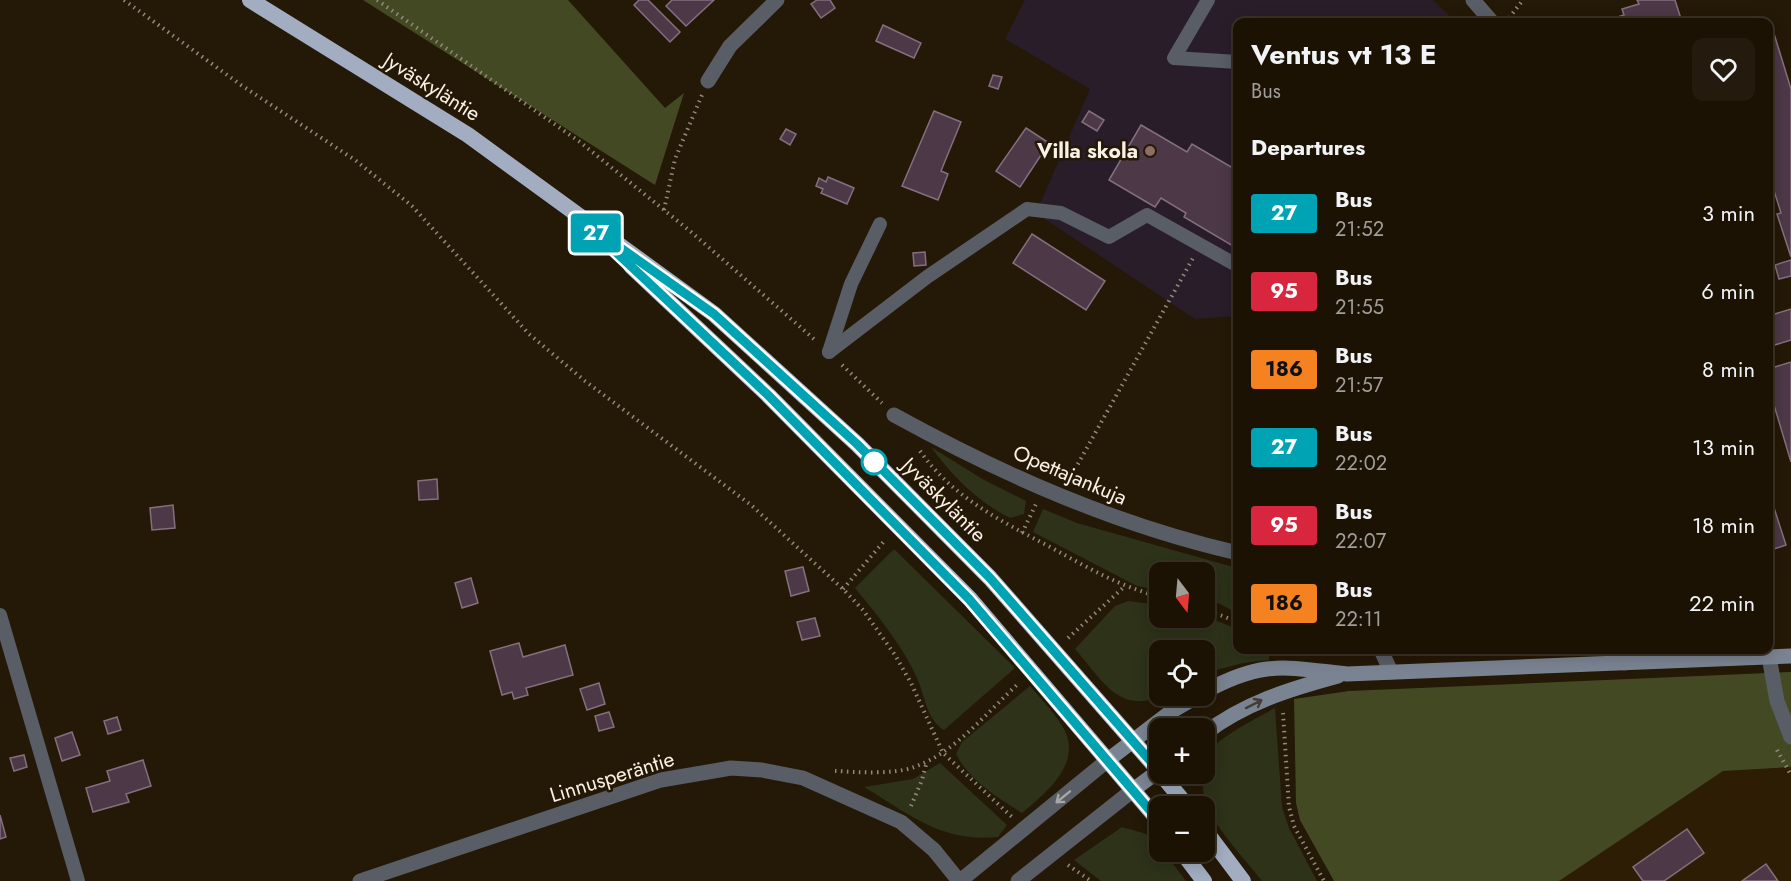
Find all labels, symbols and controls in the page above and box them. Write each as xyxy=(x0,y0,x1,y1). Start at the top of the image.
text: Ventus vt 13 E xyxy=(1251,34,1437,75)
button: heart xyxy=(1692,38,1755,101)
street label: Jyväskyläntie xyxy=(375,44,486,129)
text: Bus xyxy=(1251,77,1281,106)
text: Departures xyxy=(1251,131,1365,163)
place label: Villa skola xyxy=(1036,136,1138,166)
marker: Villa skola xyxy=(1143,144,1157,158)
text: Bus xyxy=(1335,183,1372,215)
text: 3 min xyxy=(1702,197,1755,229)
text: 27 xyxy=(1271,198,1297,228)
line badge: 27 xyxy=(569,214,623,252)
text: 21:52 xyxy=(1335,215,1384,244)
text: 27 xyxy=(583,218,609,248)
text: Bus xyxy=(1335,261,1372,293)
text: 6 min xyxy=(1701,275,1755,307)
text: 95 xyxy=(1270,276,1298,306)
text: 21:55 xyxy=(1335,293,1384,322)
text: Bus xyxy=(1335,339,1372,371)
text: 8 min xyxy=(1702,353,1755,385)
text: 186 xyxy=(1265,354,1303,384)
text: 21:57 xyxy=(1335,371,1383,400)
text: Bus xyxy=(1335,417,1372,449)
text: 13 min xyxy=(1692,431,1755,463)
text: 27 xyxy=(1271,432,1297,462)
street label: Opettajankuja xyxy=(1008,437,1132,513)
unlabelled marker xyxy=(861,449,887,475)
street label: Jyväskyläntie xyxy=(893,449,993,549)
text: 22:02 xyxy=(1335,449,1387,478)
text: Bus xyxy=(1335,495,1372,527)
text: 18 min xyxy=(1692,509,1755,541)
text: 95 xyxy=(1270,510,1298,540)
text: 22:07 xyxy=(1335,527,1386,556)
north arrow xyxy=(1149,562,1215,628)
map controls xyxy=(1149,562,1215,862)
text: Bus xyxy=(1335,573,1372,605)
text: 22 min xyxy=(1689,587,1755,619)
text: 186 xyxy=(1265,588,1303,618)
text: 22:11 xyxy=(1335,605,1382,634)
button: locate xyxy=(1149,640,1215,706)
one-way arrow xyxy=(1245,698,1262,710)
button: + xyxy=(1149,718,1215,784)
street label: Linnusperäntie xyxy=(546,744,678,810)
one-way arrow xyxy=(1055,790,1071,803)
button: − xyxy=(1149,796,1215,862)

